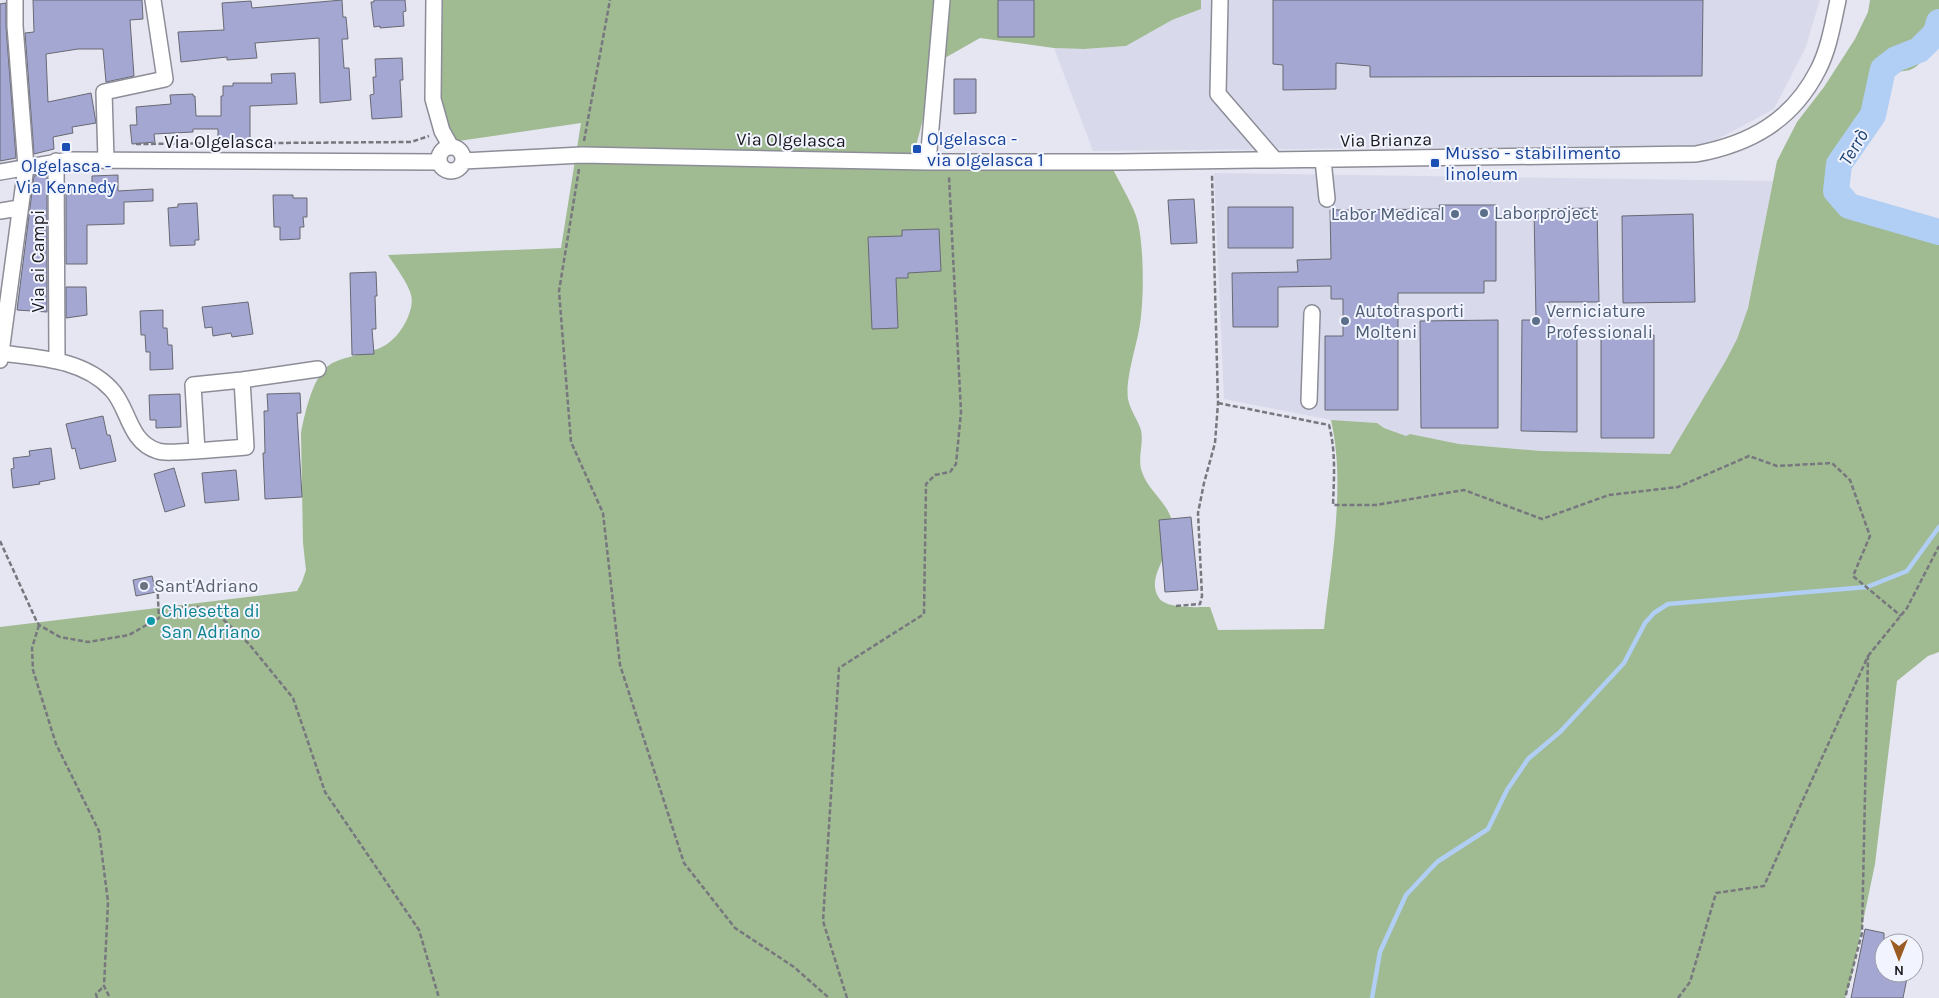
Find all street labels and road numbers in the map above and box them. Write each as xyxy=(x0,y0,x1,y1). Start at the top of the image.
street label: Via Olgelasca xyxy=(736,128,846,152)
street label: Via Brianza xyxy=(1340,128,1432,152)
street label: Via Olgelasca xyxy=(164,131,274,153)
street label: Via ai Campi xyxy=(27,210,49,312)

